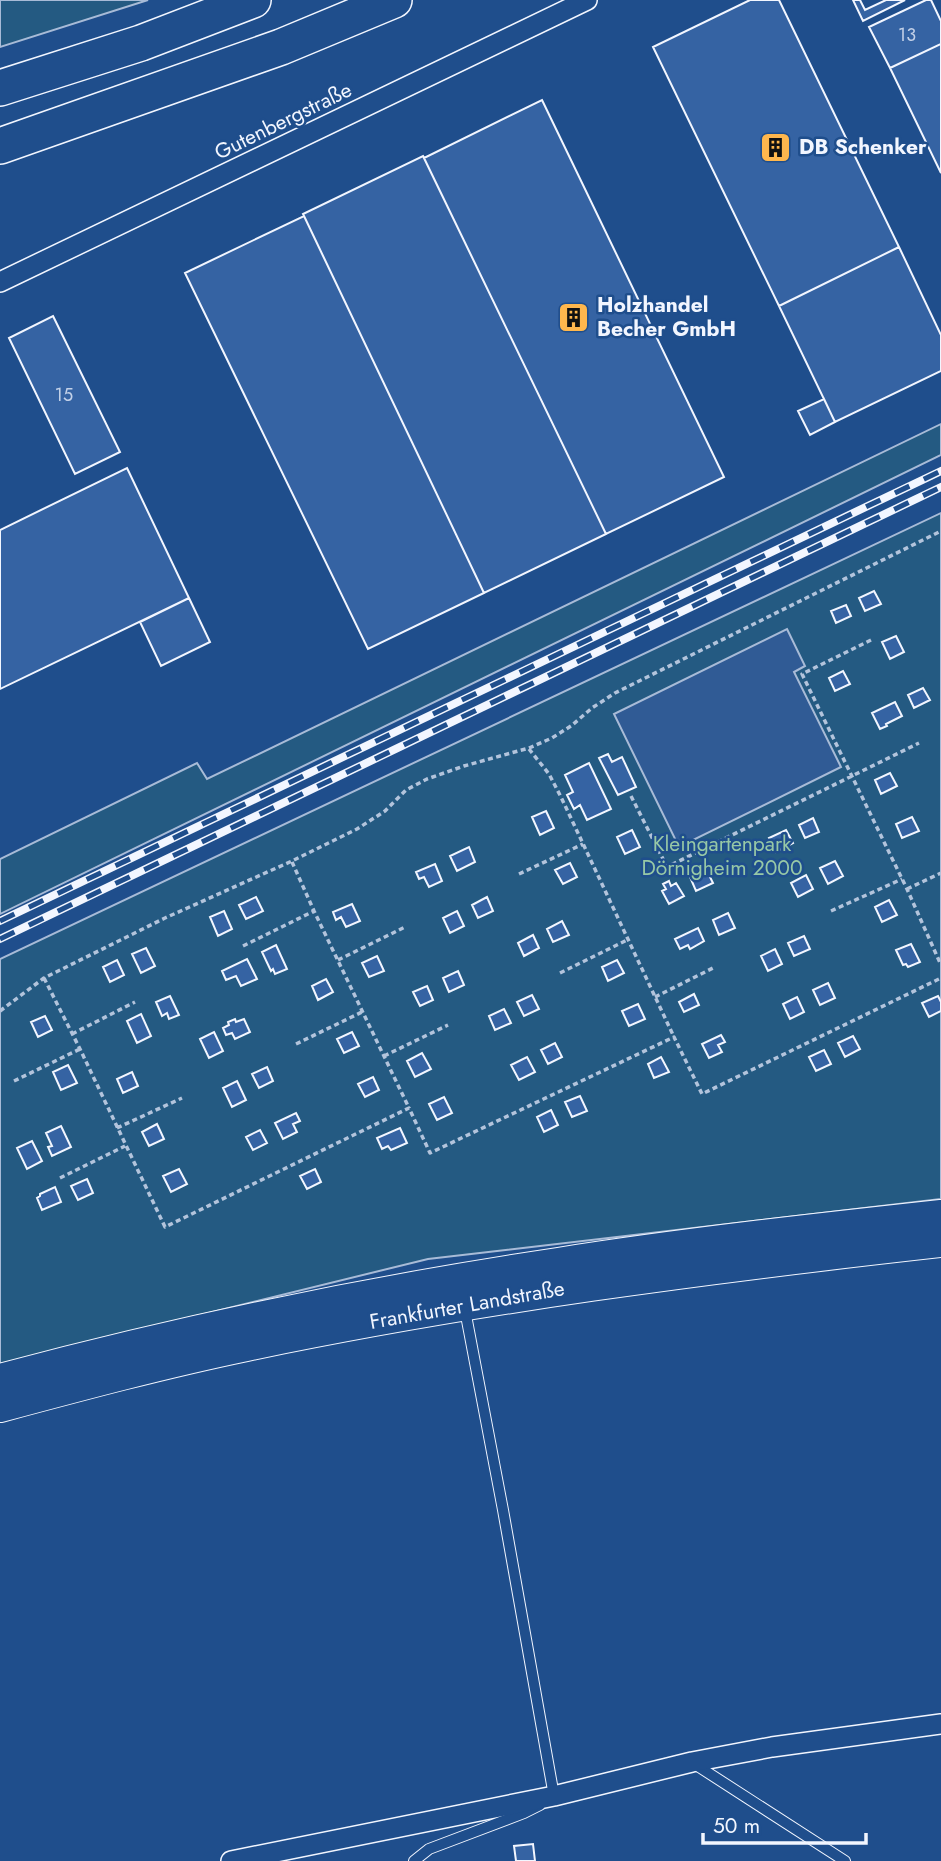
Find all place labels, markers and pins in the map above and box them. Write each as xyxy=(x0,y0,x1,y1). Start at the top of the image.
building icon: DB Schenker xyxy=(759,130,793,164)
place label: DB Schenker xyxy=(799,132,927,162)
place label: Holzhandel Becher GmbH xyxy=(597,290,736,344)
building icon: Holzhandel Becher GmbH xyxy=(557,300,591,334)

